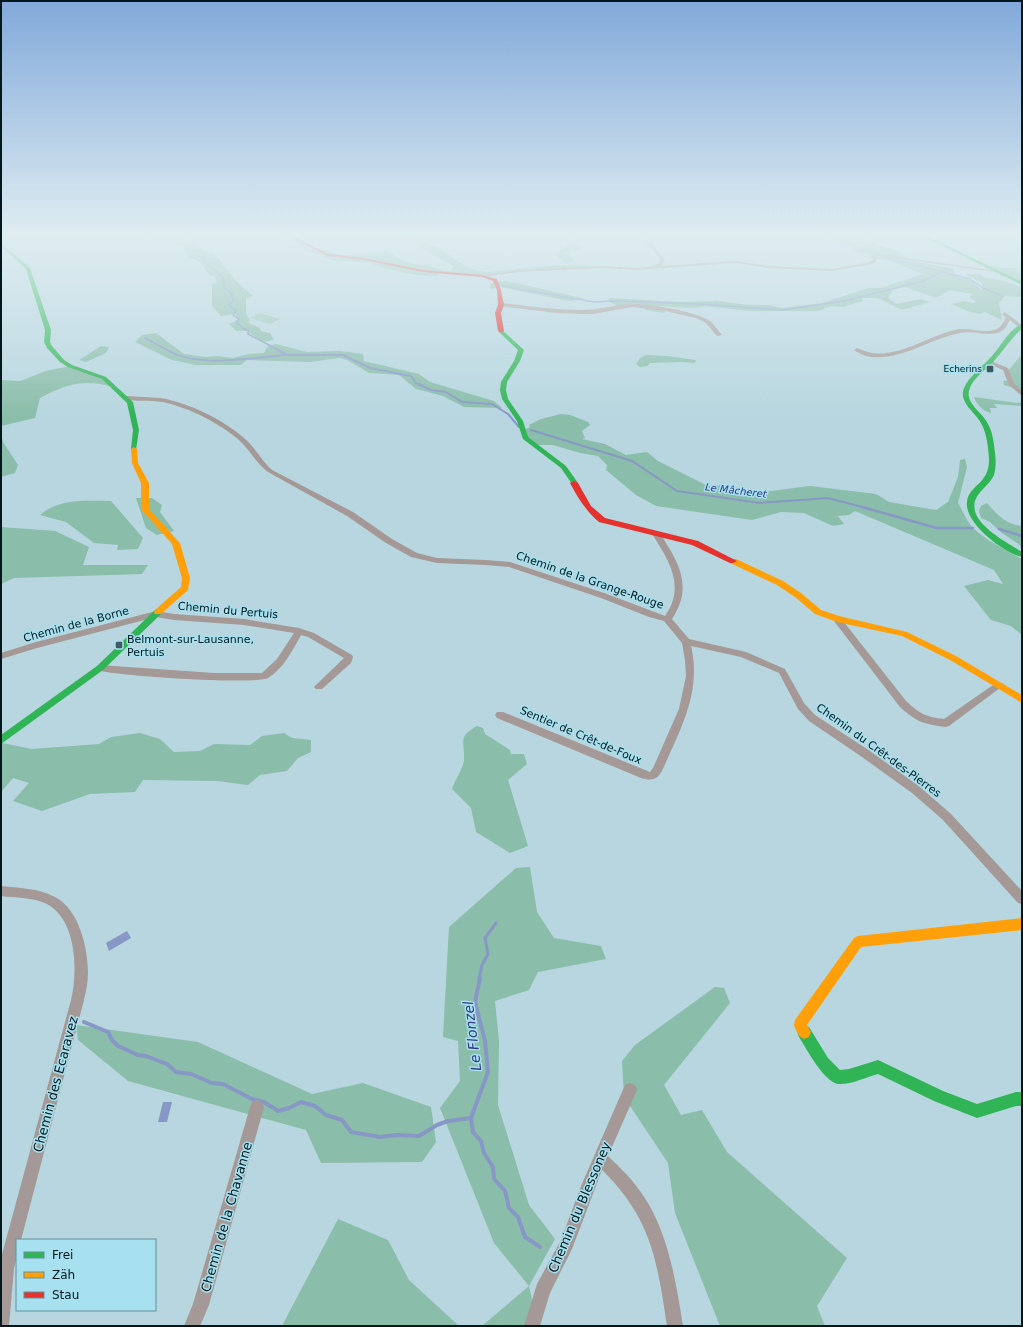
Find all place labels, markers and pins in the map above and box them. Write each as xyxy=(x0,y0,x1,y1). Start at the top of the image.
place label: Echerins xyxy=(944,364,982,374)
marker: Echerins xyxy=(985,364,995,374)
place label: Belmont-sur-Lausanne, Pertuis xyxy=(127,633,254,659)
marker: Belmont-sur-Lausanne, Pertuis xyxy=(114,640,124,650)

